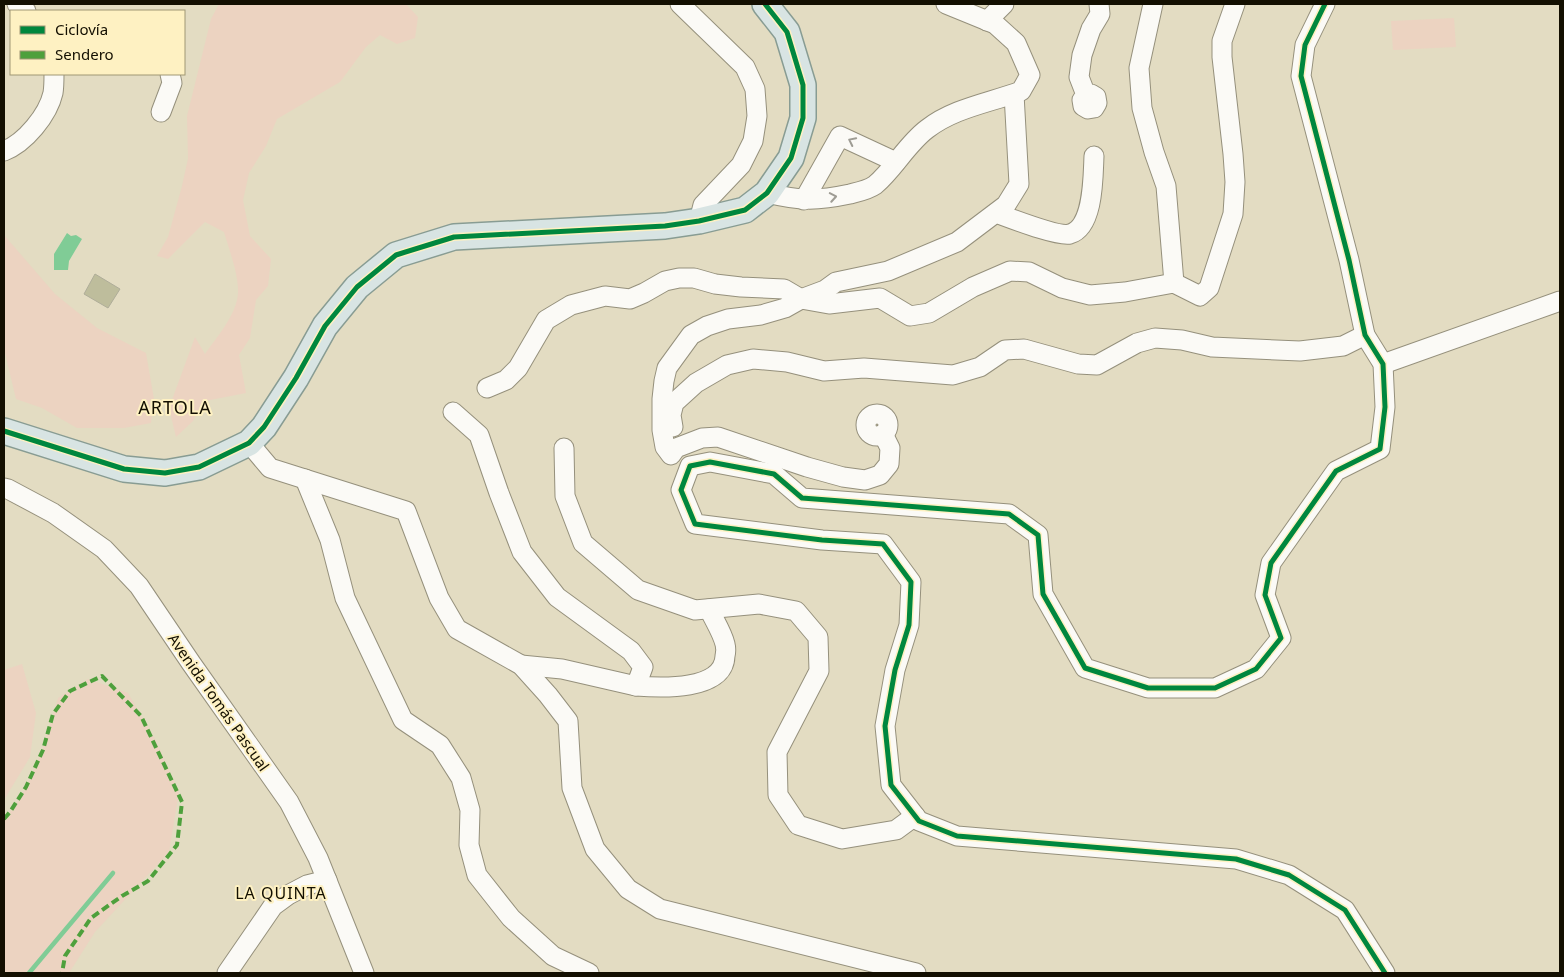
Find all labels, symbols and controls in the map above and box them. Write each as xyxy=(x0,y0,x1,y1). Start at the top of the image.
legend xyxy=(10,10,185,75)
text: Ciclovía xyxy=(55,19,108,39)
text: Sendero xyxy=(55,44,114,64)
one-way arrow xyxy=(848,137,857,147)
one-way arrow xyxy=(828,193,837,203)
district label: ARTOLA xyxy=(138,395,212,419)
street label: Avenida Tomás Pascual xyxy=(164,629,274,775)
district label: LA QUINTA xyxy=(235,882,327,904)

